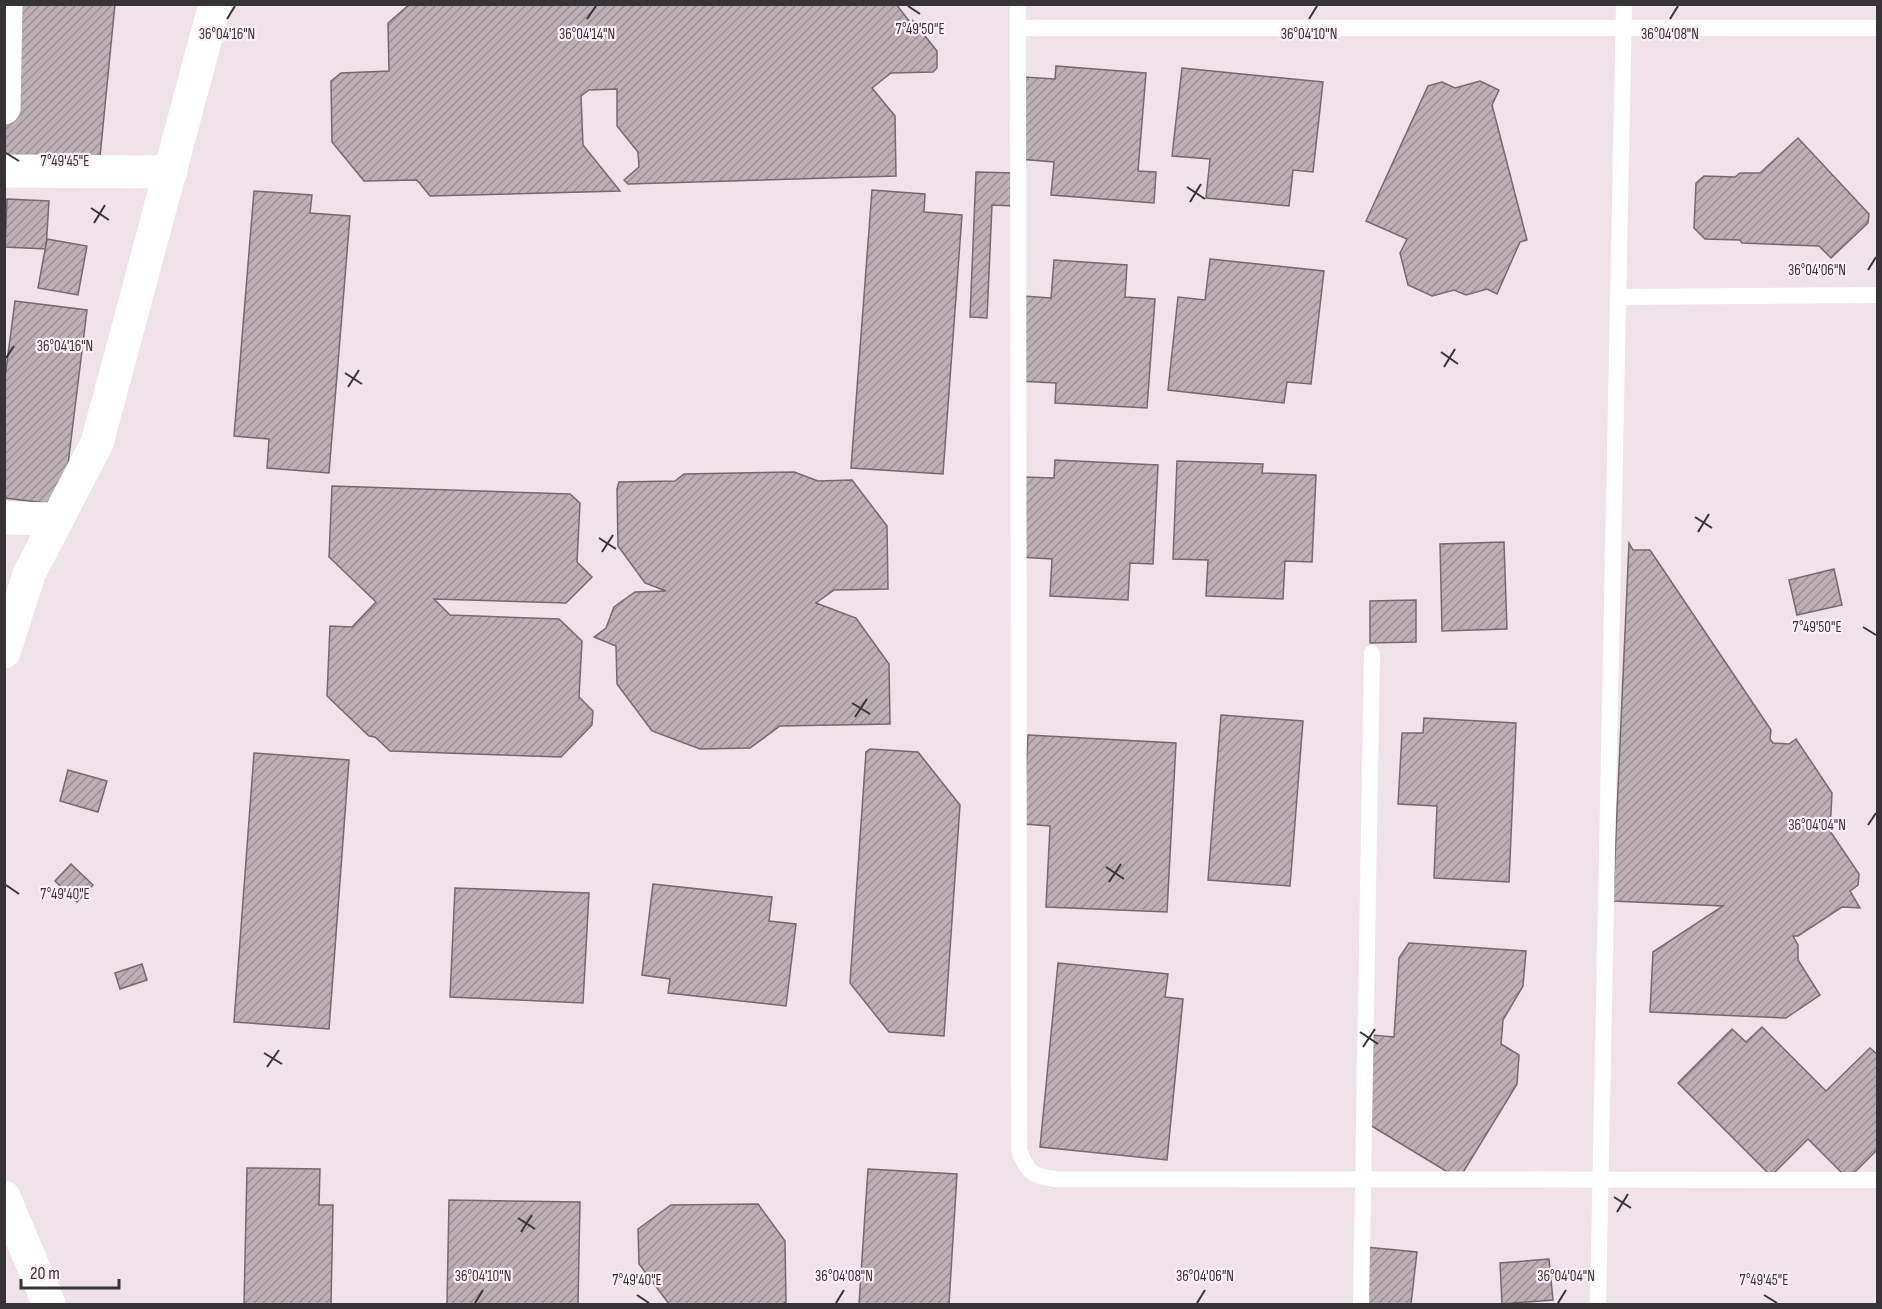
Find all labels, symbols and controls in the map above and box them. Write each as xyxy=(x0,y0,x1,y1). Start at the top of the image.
text: 7°49'50"E xyxy=(895,20,945,39)
text: 36°04'16"N xyxy=(199,25,255,44)
text: 36°04'14"N xyxy=(559,25,615,44)
text: 36°04'10"N xyxy=(1281,25,1337,44)
text: 36°04'08"N xyxy=(1641,25,1699,44)
text: 7°49'45"E xyxy=(41,152,89,171)
text: 36°04'06"N xyxy=(1788,261,1846,280)
text: 36°04'16"N xyxy=(37,337,93,356)
text: 7°49'50"E xyxy=(1792,618,1842,637)
text: 36°04'04"N xyxy=(1788,816,1846,835)
text: 7°49'40"E xyxy=(40,885,90,904)
scale bar xyxy=(21,1252,118,1290)
text: 20 m xyxy=(30,1263,60,1284)
text: 36°04'10"N xyxy=(455,1267,511,1286)
text: 36°04'08"N xyxy=(815,1267,873,1286)
text: 36°04'06"N xyxy=(1176,1267,1234,1286)
text: 36°04'04"N xyxy=(1537,1267,1595,1286)
text: 7°49'40"E xyxy=(612,1271,662,1290)
text: 7°49'45"E xyxy=(1740,1271,1788,1290)

